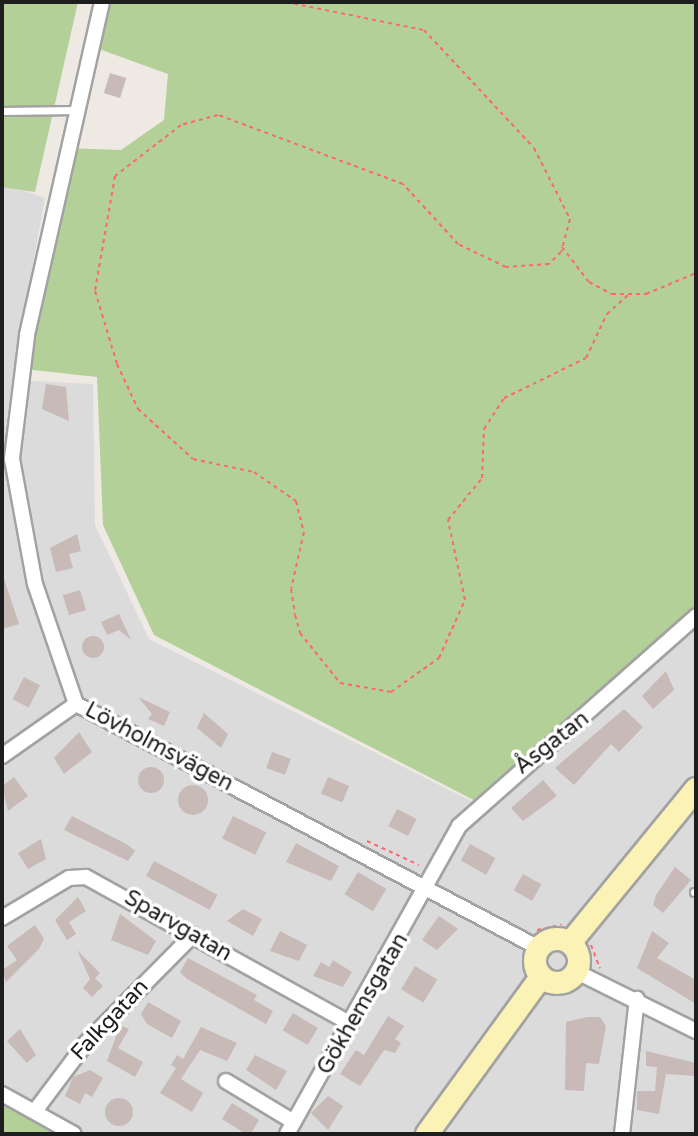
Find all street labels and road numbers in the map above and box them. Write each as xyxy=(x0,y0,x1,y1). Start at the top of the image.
street label: Lövholmsvägen xyxy=(80,697,238,797)
street label: Åsgatan xyxy=(510,706,594,780)
street label: Sparvgatan xyxy=(120,885,236,967)
street label: Gökhemsgatan xyxy=(312,929,414,1079)
street label: Falkgatan xyxy=(66,974,154,1066)

